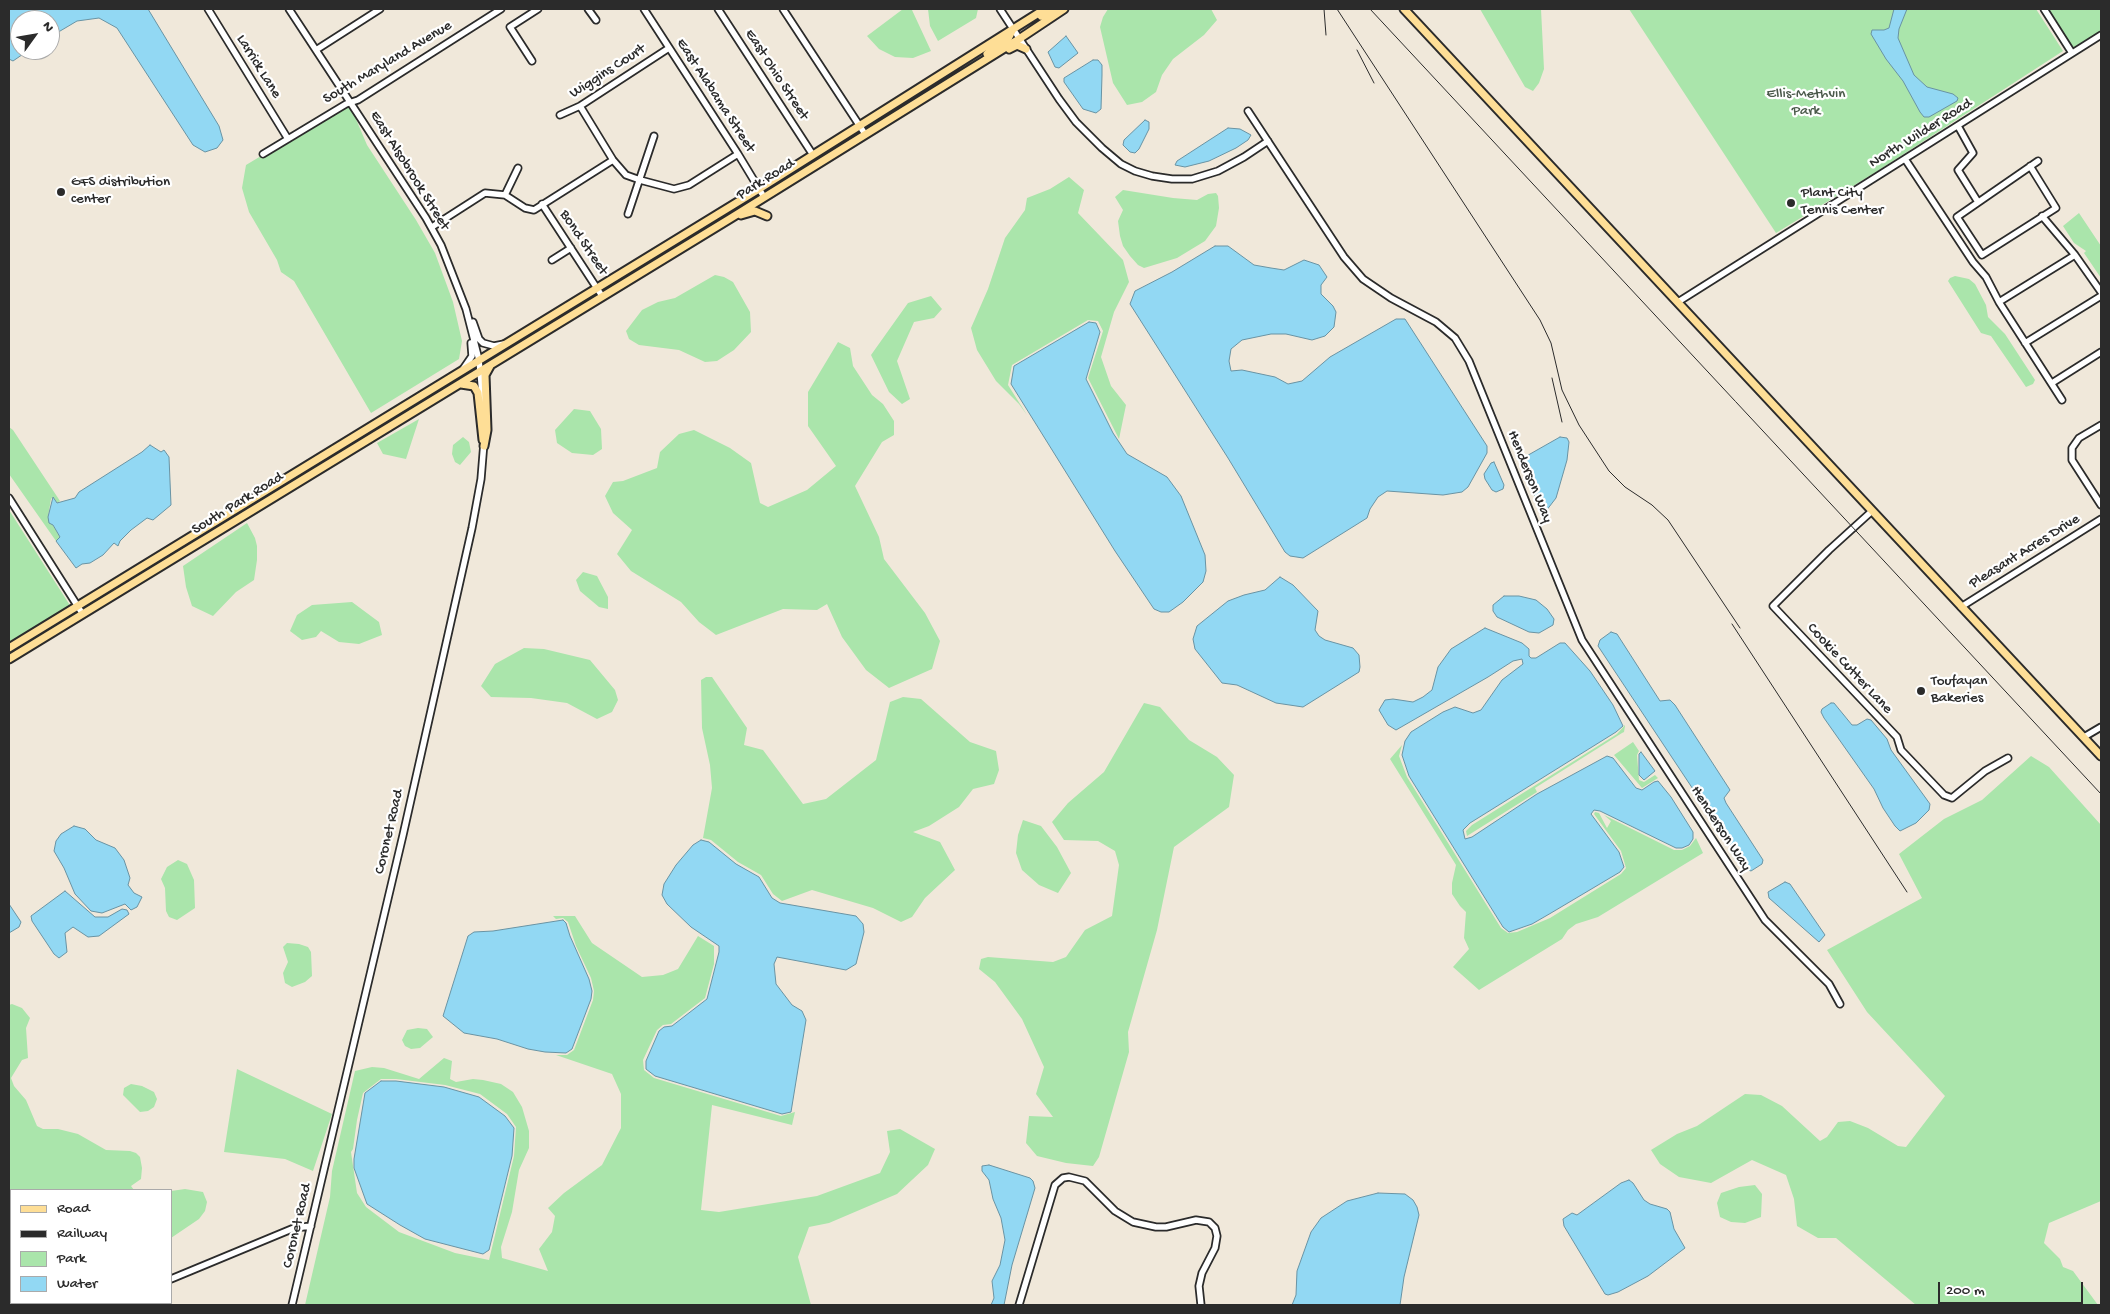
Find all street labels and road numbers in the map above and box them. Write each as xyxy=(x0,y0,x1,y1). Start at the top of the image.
street label: South Maryland Avenue xyxy=(320,17,456,109)
street label: East Ohio Street xyxy=(740,26,812,124)
street label: Larrick Lane xyxy=(231,32,285,102)
street label: East Alabama Street xyxy=(671,36,759,156)
street label: Wiggins Court xyxy=(567,41,649,103)
street label: North Wilder Road xyxy=(1866,95,1976,173)
street label: East Alsobrook Street xyxy=(365,108,453,234)
street label: Park Road xyxy=(734,155,798,205)
street label: Bond Street xyxy=(555,207,611,279)
street label: Henderson Way xyxy=(1502,428,1556,526)
street label: South Park Road xyxy=(189,469,287,539)
street label: Pleasant Acres Drive xyxy=(1966,511,2084,593)
street label: Cookie Cutter Lane xyxy=(1802,620,1896,718)
street label: Henderson Way xyxy=(1686,783,1754,875)
street label: Coronet Road xyxy=(372,788,408,876)
street label: Coronet Road xyxy=(280,1182,316,1270)

